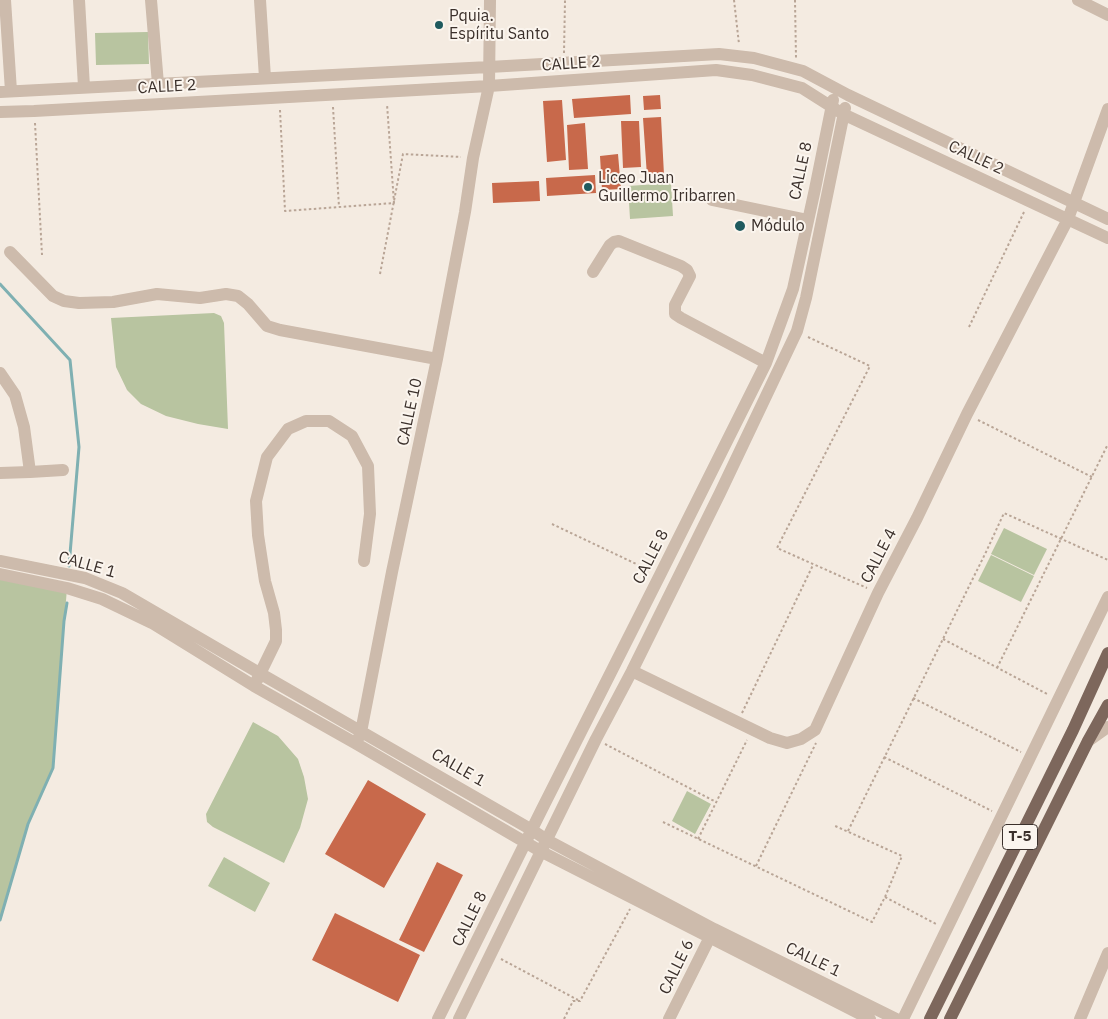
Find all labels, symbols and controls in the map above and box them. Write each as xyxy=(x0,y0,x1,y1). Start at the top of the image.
place label: Pquia. Espíritu Santo xyxy=(449,6,549,44)
marker: Pquia. Espíritu Santo xyxy=(433,19,445,31)
street label: CALLE 2 xyxy=(541,52,601,76)
street label: CALLE 2 xyxy=(137,76,197,98)
street label: CALLE 2 xyxy=(945,137,1007,179)
street label: CALLE 8 xyxy=(785,140,817,202)
place label: Liceo Juan Guillermo Iribarren xyxy=(598,168,736,206)
marker: Liceo Juan Guillermo Iribarren xyxy=(582,181,594,193)
place label: Módulo xyxy=(751,216,805,236)
marker: Módulo xyxy=(733,219,747,233)
street label: CALLE 10 xyxy=(393,376,427,448)
street label: CALLE 4 xyxy=(857,525,901,587)
street label: CALLE 8 xyxy=(629,526,673,588)
street label: CALLE 1 xyxy=(56,548,118,582)
street label: CALLE 1 xyxy=(428,745,488,791)
road number: T-5 xyxy=(1002,824,1038,850)
street label: CALLE 8 xyxy=(448,888,492,950)
street label: CALLE 6 xyxy=(655,936,699,998)
street label: CALLE 1 xyxy=(782,938,844,982)

